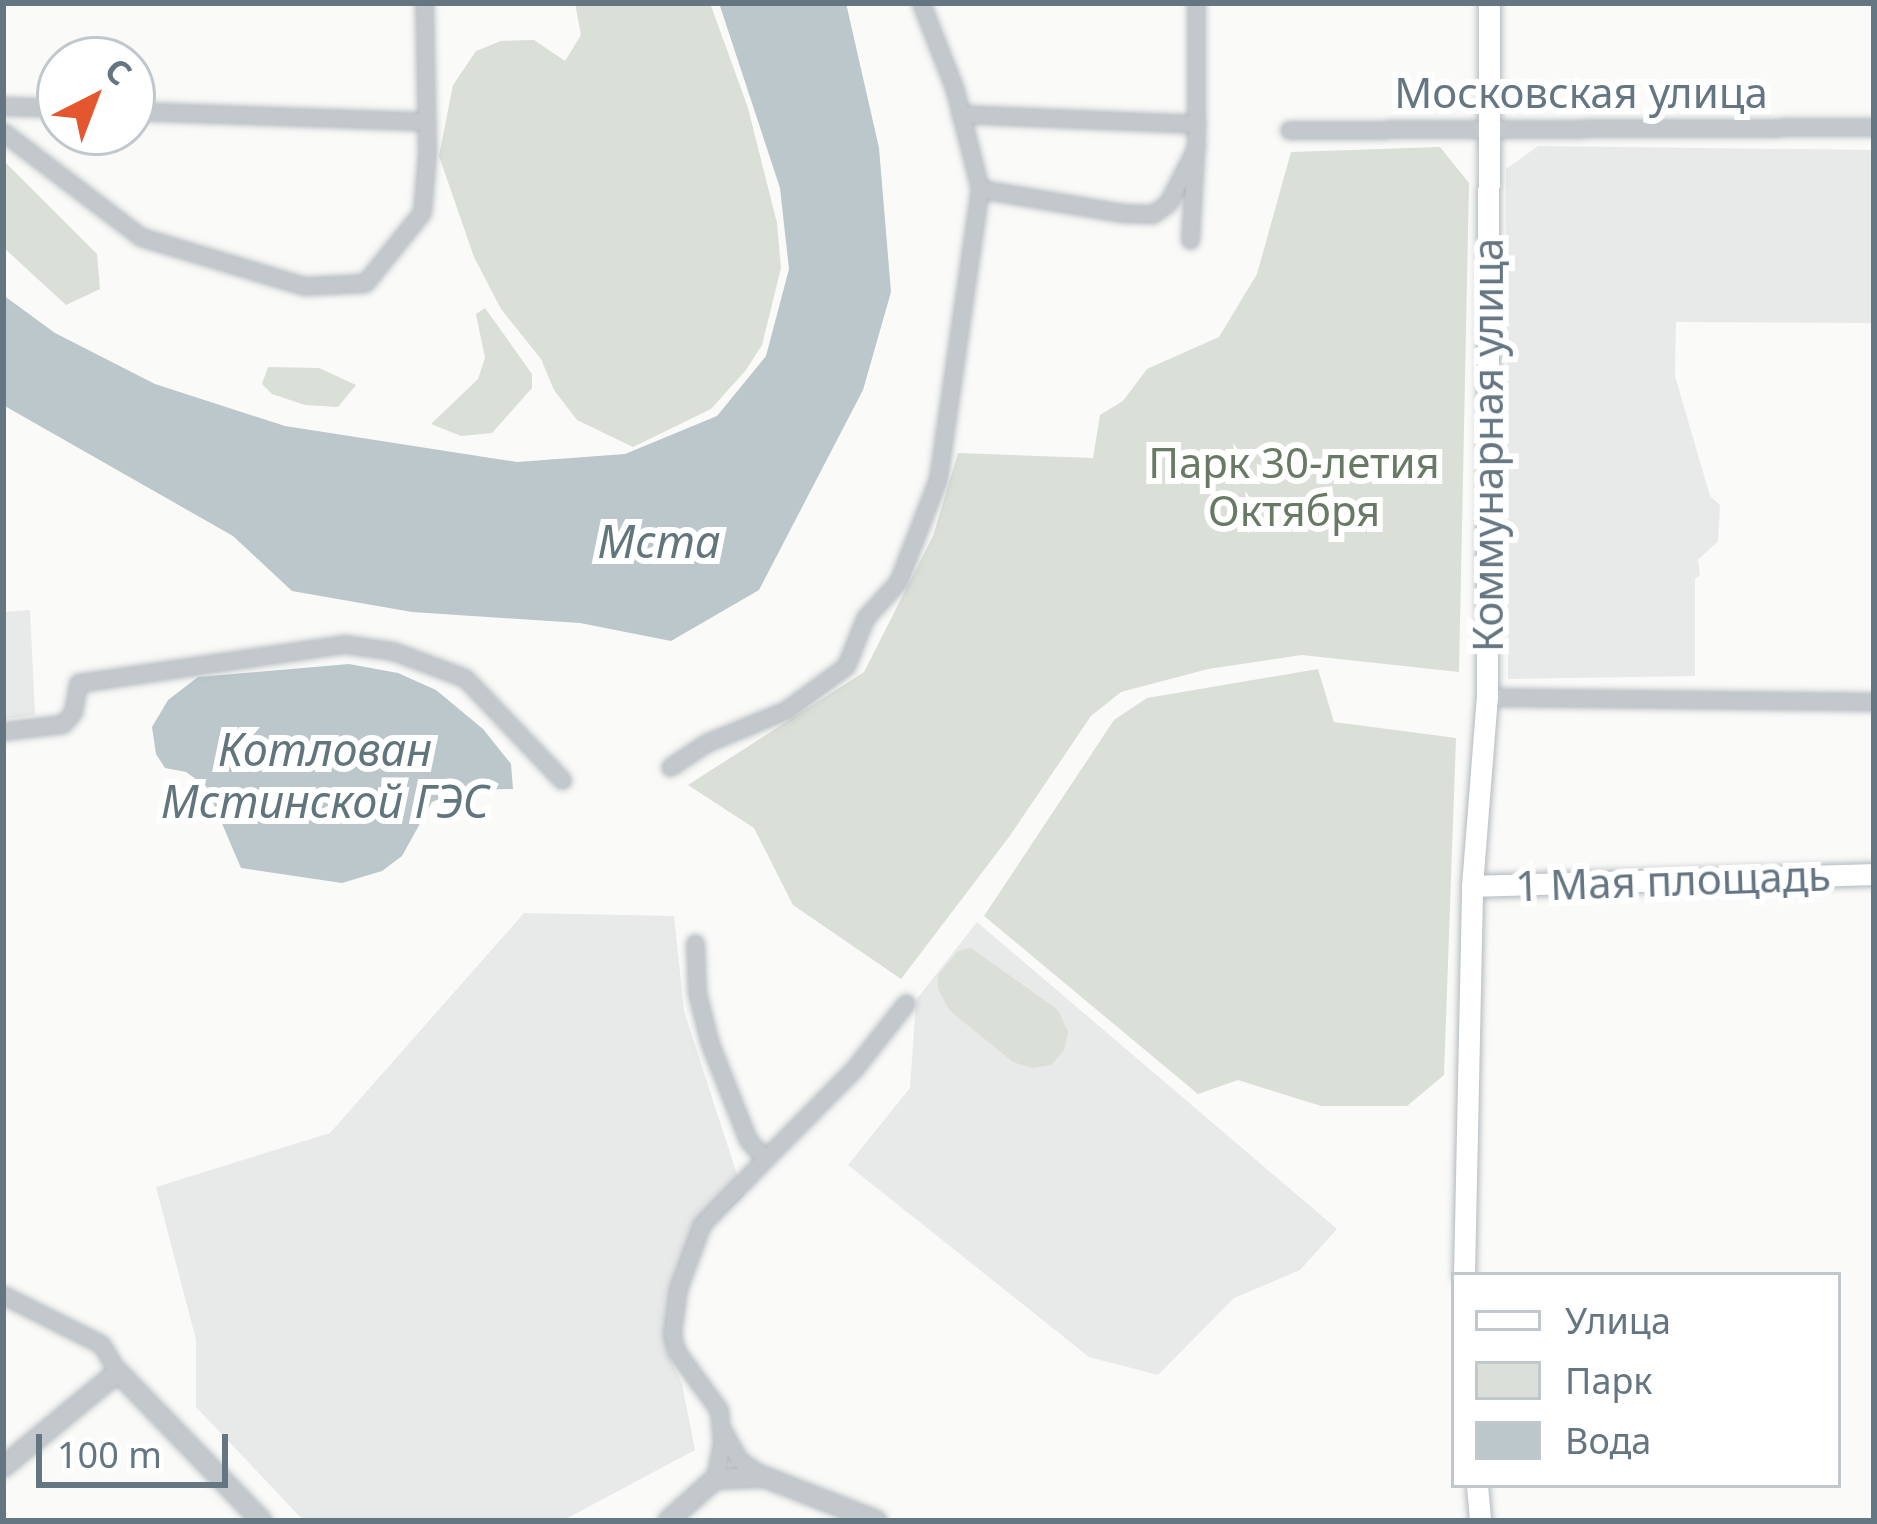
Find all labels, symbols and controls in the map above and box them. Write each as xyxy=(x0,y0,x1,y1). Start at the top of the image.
north arrow xyxy=(36,36,156,156)
text: С xyxy=(95,47,141,95)
street label: Московская улица xyxy=(1394,67,1768,117)
street label: Коммунарная улица xyxy=(1462,238,1512,652)
park label: Парк 30-летия Октября xyxy=(1148,437,1440,536)
water label: Мста xyxy=(598,514,720,568)
water label: Котлован Мстинской ГЭС xyxy=(161,722,489,828)
street label: 1 Мая площадь xyxy=(1514,849,1832,911)
legend xyxy=(1451,1272,1841,1488)
text: Улица xyxy=(1565,1296,1671,1345)
text: Парк xyxy=(1565,1356,1652,1405)
scale bar xyxy=(42,1410,234,1484)
text: Вода xyxy=(1565,1416,1651,1465)
text: 100 m xyxy=(57,1430,162,1479)

